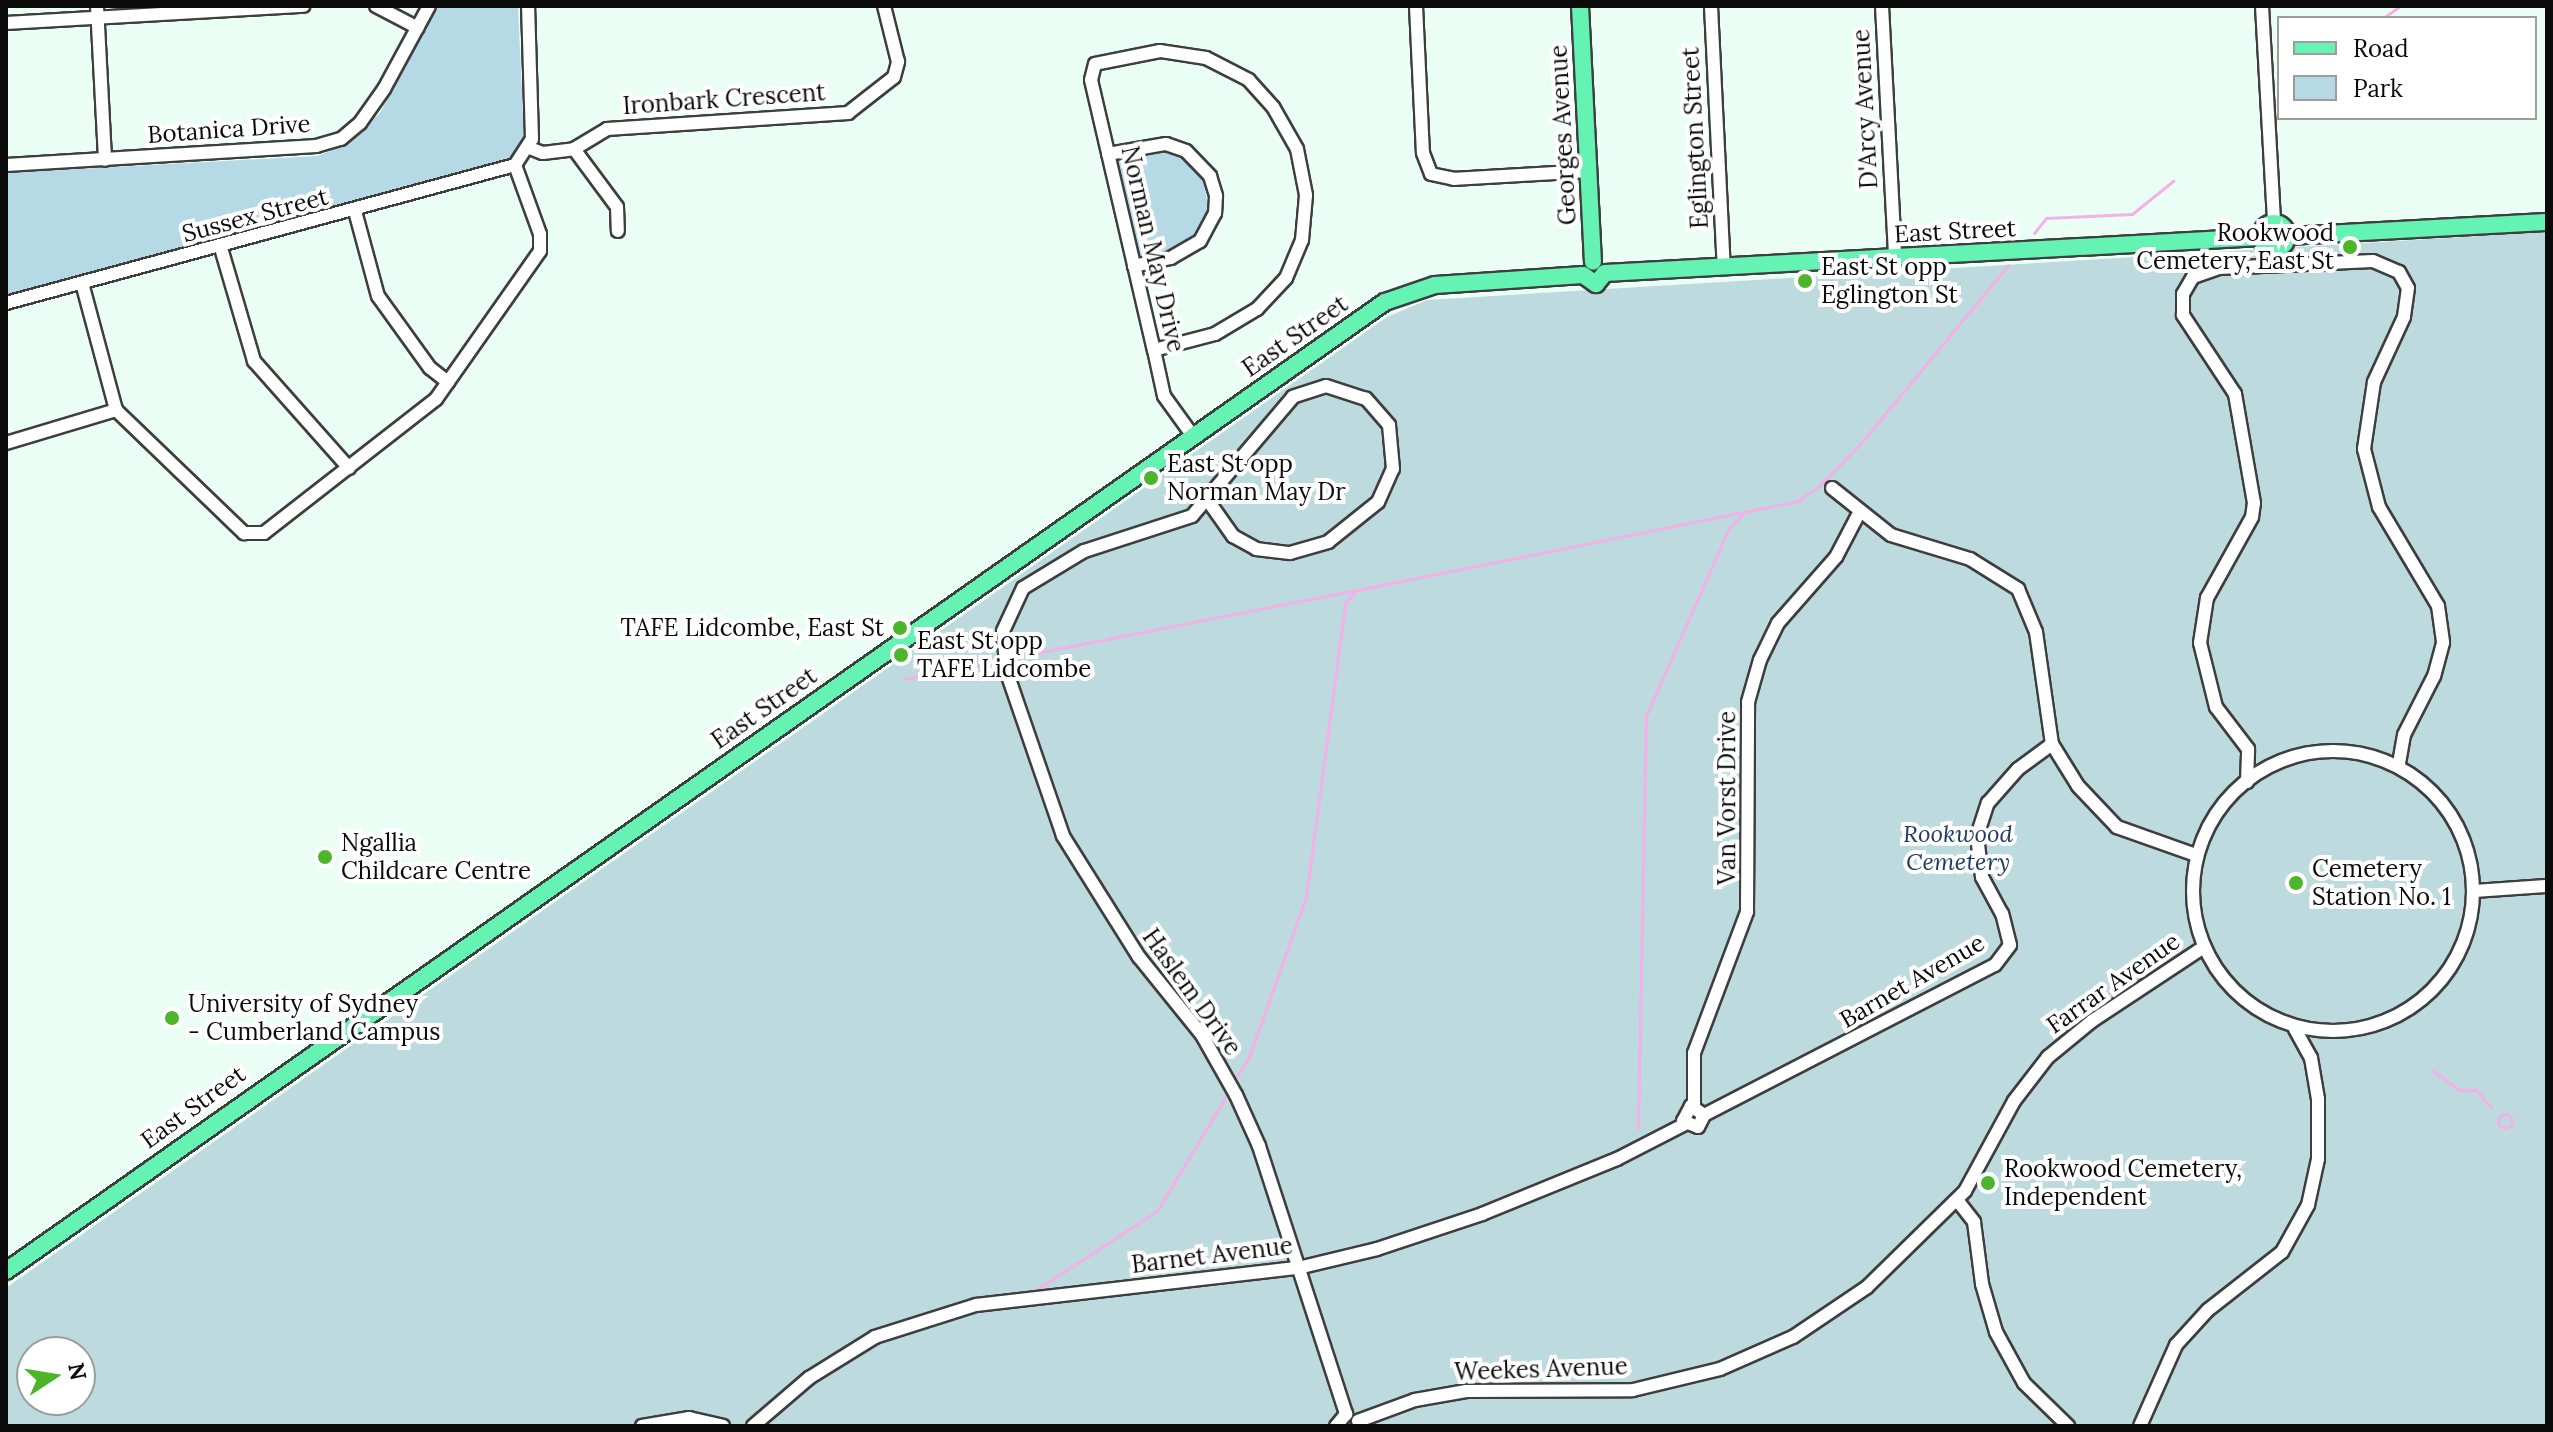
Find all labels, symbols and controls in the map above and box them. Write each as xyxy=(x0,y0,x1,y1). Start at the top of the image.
legend xyxy=(2277,16,2537,120)
street label: D'Arcy Avenue xyxy=(1846,28,1884,190)
text: Road xyxy=(2353,33,2409,64)
street label: Georges Avenue xyxy=(1544,44,1582,226)
street label: Eglington Street xyxy=(1676,46,1714,230)
text: Park xyxy=(2353,73,2403,104)
street label: Ironbark Crescent xyxy=(622,78,826,120)
street label: Botanica Drive xyxy=(146,109,312,149)
street label: Norman May Drive xyxy=(1115,143,1191,355)
street label: Sussex Street xyxy=(179,182,331,248)
street label: East Street xyxy=(1893,213,2017,249)
place label: Rookwood Cemetery, East St xyxy=(2136,219,2334,275)
marker: Rookwood Cemetery, East St xyxy=(2341,238,2359,256)
place label: East St opp Eglington St xyxy=(1821,253,1958,309)
marker: East St opp Eglington St xyxy=(1796,272,1814,290)
street label: East Street xyxy=(1237,289,1353,383)
place label: East St opp Norman May Dr xyxy=(1167,450,1346,506)
marker: East St opp Norman May Dr xyxy=(1142,469,1160,487)
place label: TAFE Lidcombe, East St xyxy=(621,614,884,642)
marker: TAFE Lidcombe, East St xyxy=(891,619,909,637)
place label: East St opp TAFE Lidcombe xyxy=(917,627,1091,683)
marker: East St opp TAFE Lidcombe xyxy=(892,646,910,664)
street label: East Street xyxy=(706,661,822,755)
street label: Van Vorst Drive xyxy=(1713,711,1741,885)
park label: Rookwood Cemetery xyxy=(1903,820,2013,876)
place label: Ngallia Childcare Centre xyxy=(341,829,531,885)
marker: Ngallia Childcare Centre xyxy=(316,848,334,866)
place label: Cemetery Station No. 1 xyxy=(2312,855,2451,911)
marker: Cemetery Station No. 1 xyxy=(2287,874,2305,892)
street label: Haslem Drive xyxy=(1136,923,1248,1061)
street label: Farrar Avenue xyxy=(2041,927,2185,1039)
street label: Barnet Avenue xyxy=(1835,928,1989,1034)
place label: University of Sydney - Cumberland Campus xyxy=(188,990,440,1046)
marker: University of Sydney - Cumberland Campus xyxy=(163,1009,181,1027)
street label: East Street xyxy=(135,1059,251,1155)
place label: Rookwood Cemetery, Independent xyxy=(2004,1155,2242,1211)
marker: Rookwood Cemetery, Independent xyxy=(1979,1174,1997,1192)
street label: Barnet Avenue xyxy=(1130,1231,1294,1279)
north arrow xyxy=(16,1336,96,1416)
street label: Weekes Avenue xyxy=(1454,1352,1628,1386)
text: N xyxy=(62,1360,93,1383)

